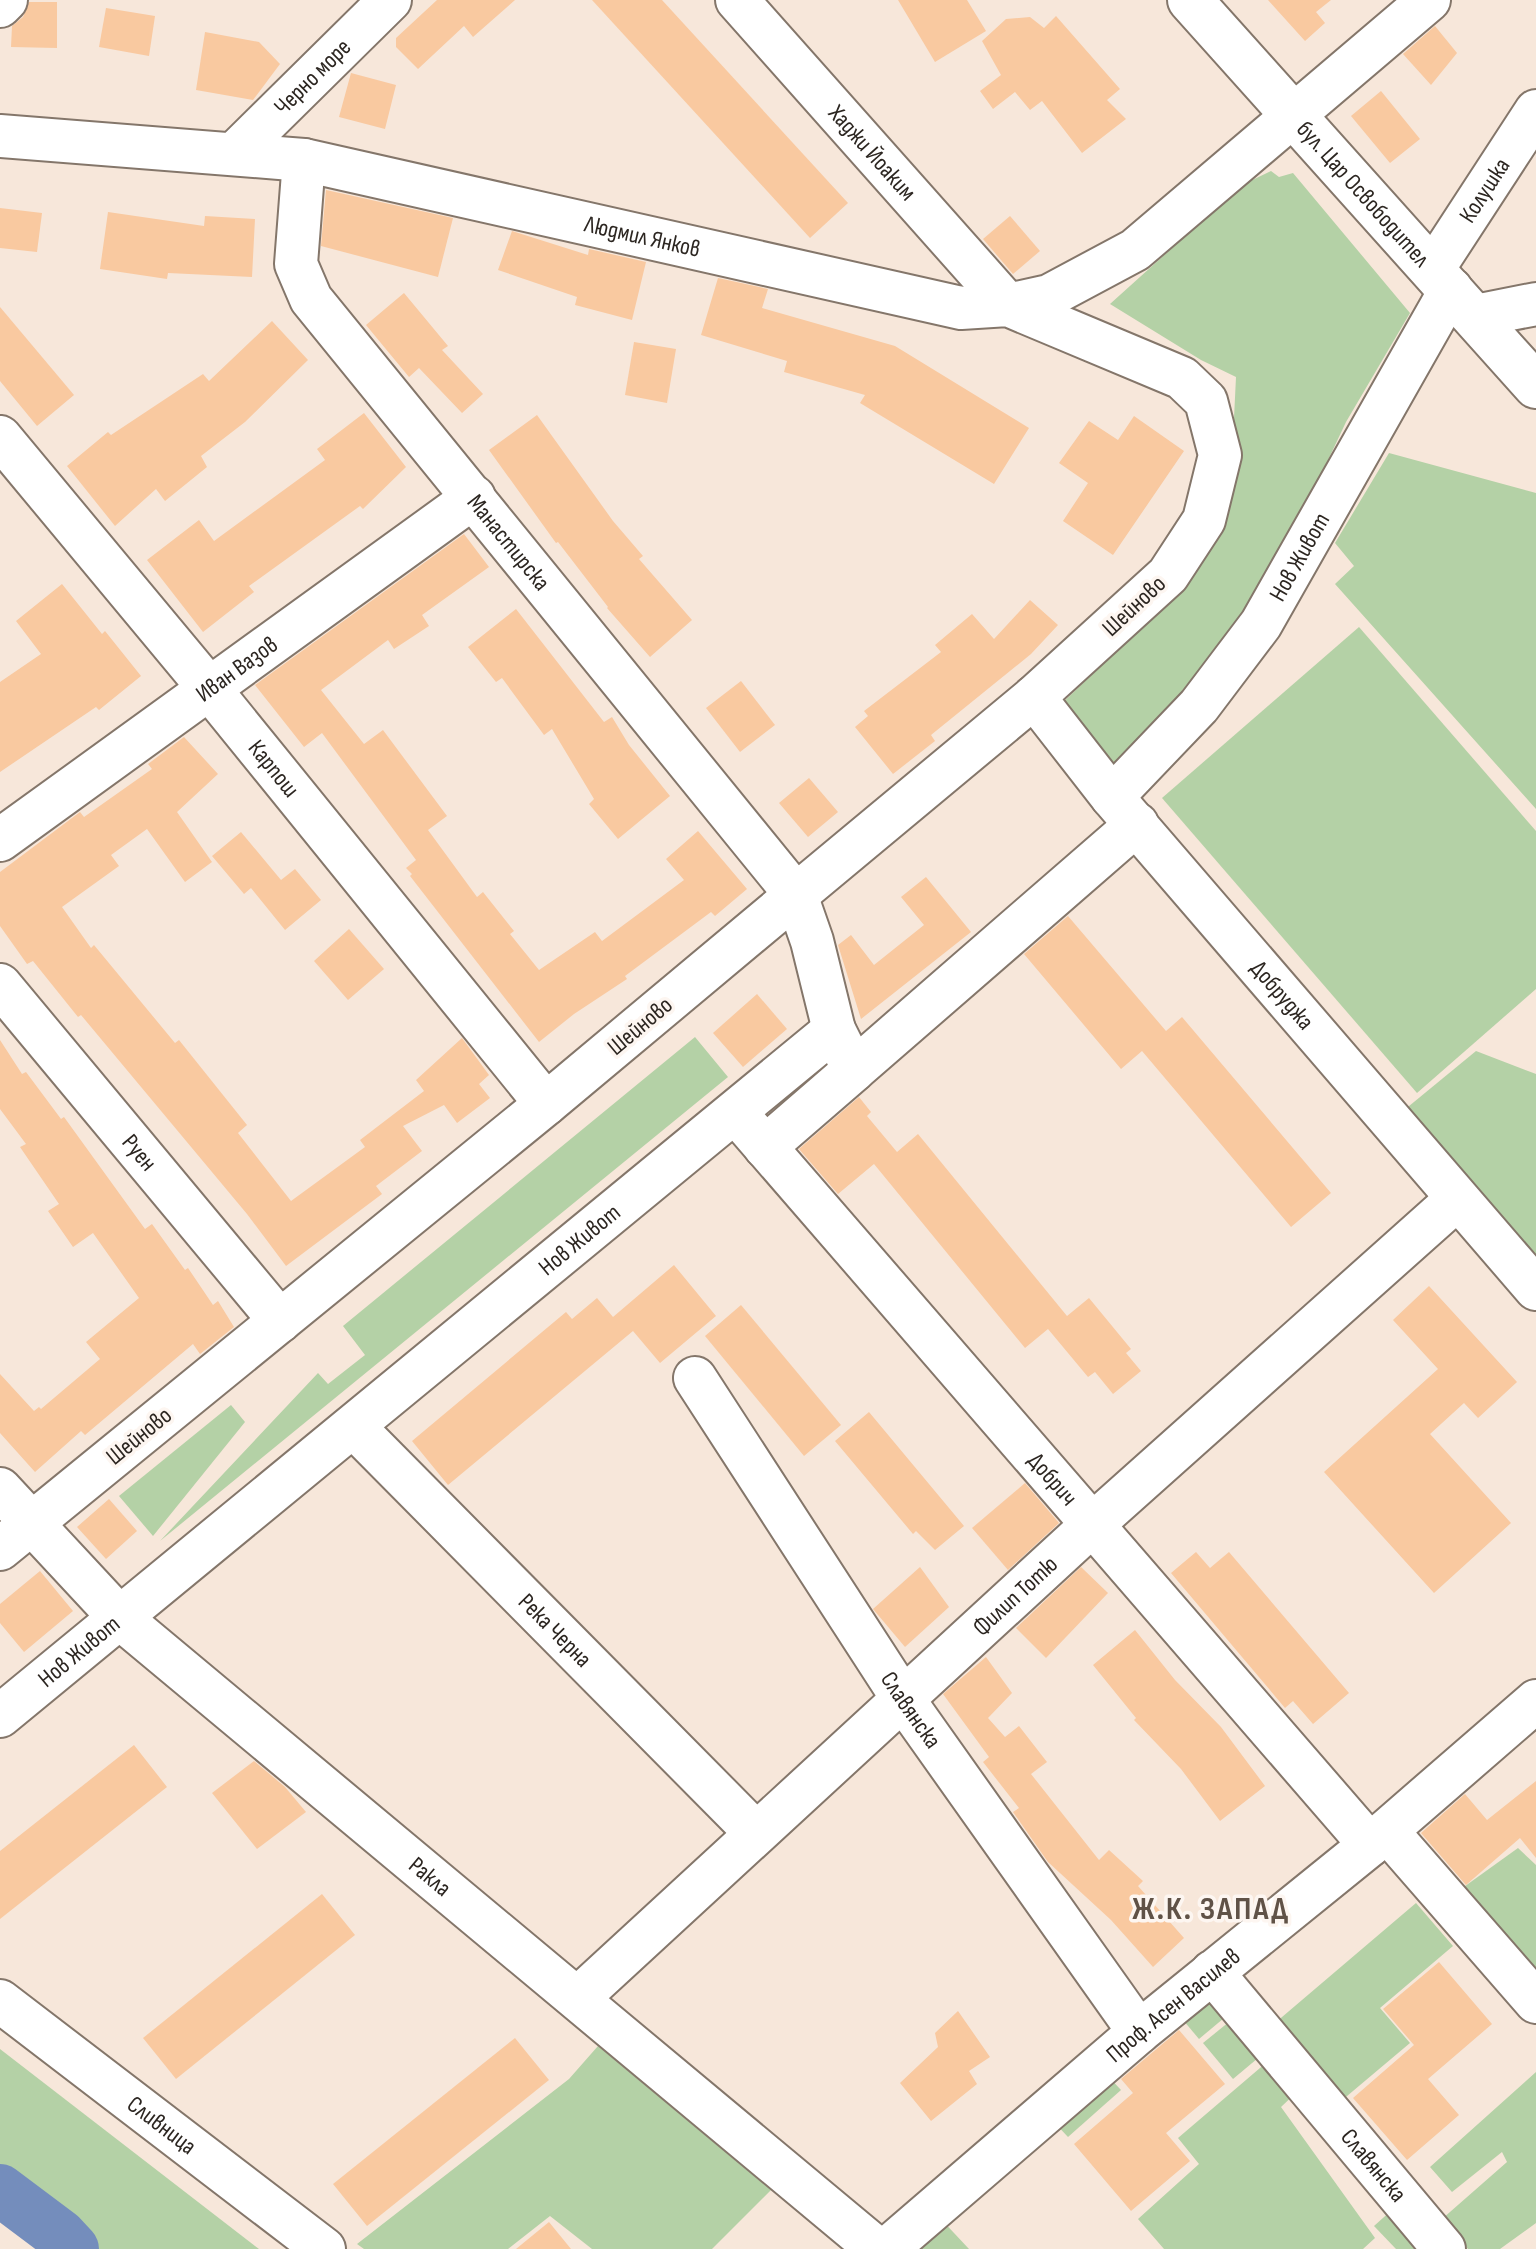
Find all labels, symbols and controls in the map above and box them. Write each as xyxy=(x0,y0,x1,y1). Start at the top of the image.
street label: Черно море xyxy=(268,33,357,121)
street label: Хаджи Йоаким xyxy=(822,98,923,206)
street label: бул. Цар Освободител xyxy=(1291,115,1437,273)
street label: Колушка xyxy=(1453,152,1516,228)
street label: Людмил Янков xyxy=(581,209,703,263)
street label: Манастирска xyxy=(461,488,557,596)
street label: Нов Живот xyxy=(1263,507,1336,606)
street label: Шейново xyxy=(1096,569,1172,643)
street label: Иван Вазов xyxy=(190,630,283,708)
street label: Карпош xyxy=(242,734,306,803)
street label: Добруджа xyxy=(1245,954,1320,1036)
street label: Шейново xyxy=(602,990,678,1062)
street label: Руен xyxy=(116,1128,163,1177)
street label: Нов Живот xyxy=(533,1198,626,1282)
street label: Шейново xyxy=(100,1401,178,1471)
street label: Добрич xyxy=(1022,1446,1084,1511)
street label: Филип Тотю xyxy=(967,1550,1063,1642)
street label: Река Черна xyxy=(512,1587,598,1673)
street label: Нов Живот xyxy=(32,1609,125,1693)
street label: Славянска xyxy=(875,1666,948,1754)
street label: Ракла xyxy=(403,1851,457,1903)
district label: Ж.К. ЗАПАД xyxy=(1132,1890,1290,1929)
street label: Проф. Асен Василев xyxy=(1100,1942,1246,2068)
street label: Сливница xyxy=(122,2089,202,2161)
street label: Славянска xyxy=(1335,2123,1413,2208)

